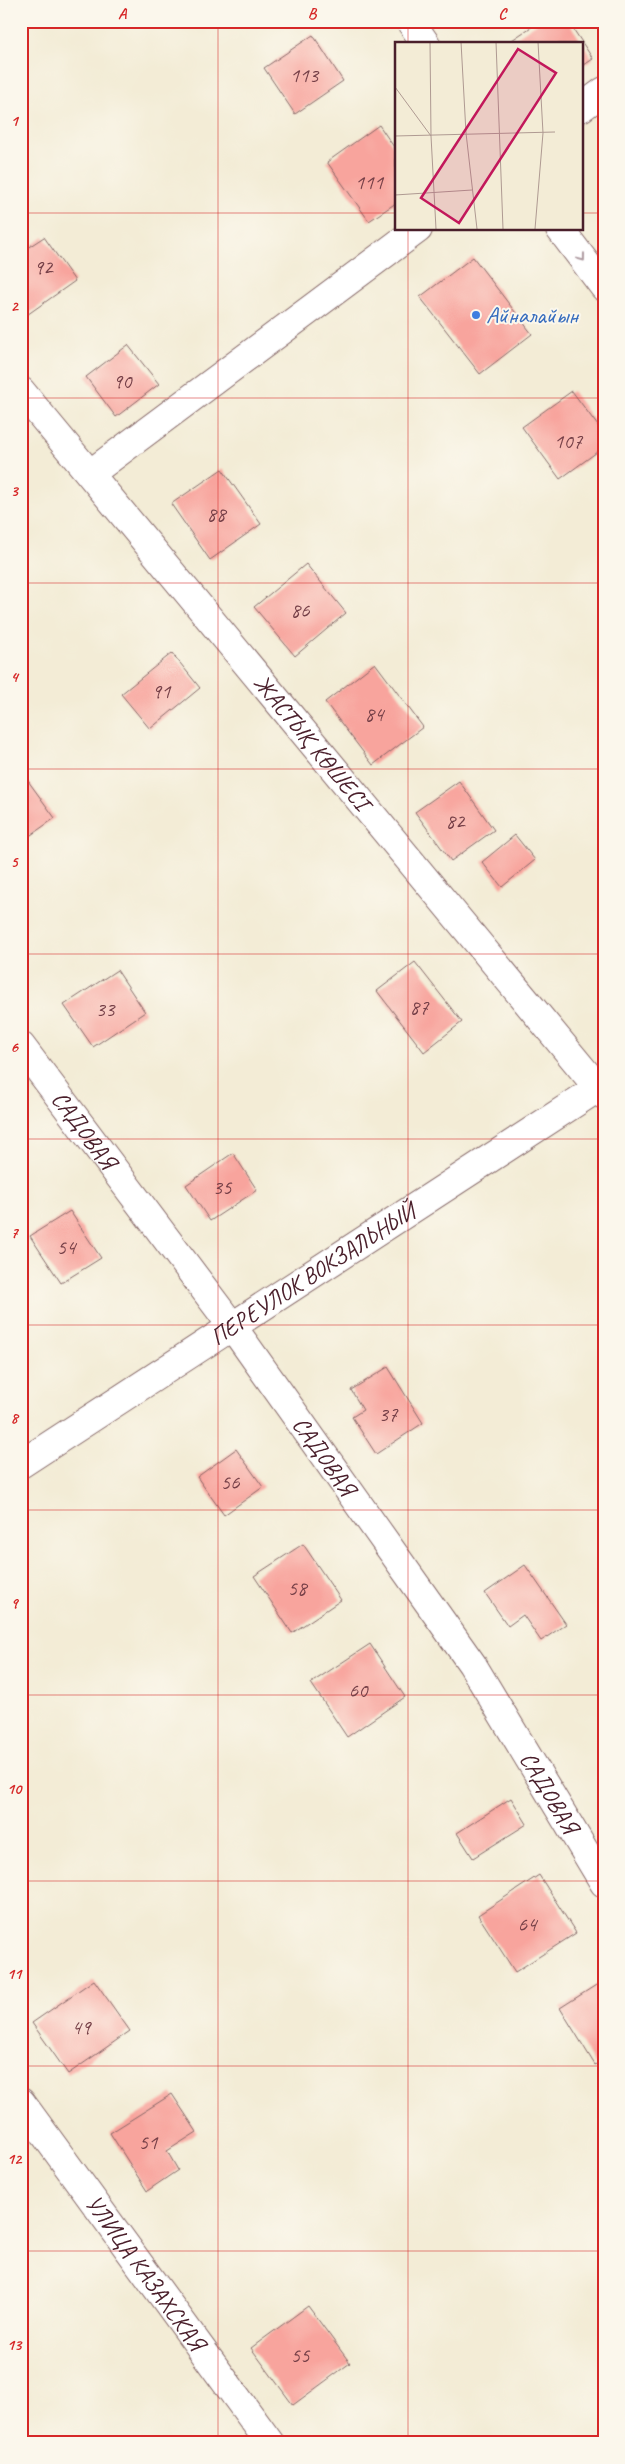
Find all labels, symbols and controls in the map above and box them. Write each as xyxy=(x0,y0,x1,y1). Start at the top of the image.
text: A xyxy=(118,4,128,24)
text: B xyxy=(308,4,318,24)
text: C xyxy=(498,4,508,24)
inset map xyxy=(395,42,582,230)
house number: 113 xyxy=(290,62,320,88)
text: 1 xyxy=(10,111,19,131)
house number: 111 xyxy=(355,169,385,195)
one-way arrow xyxy=(576,252,585,262)
house number: 92 xyxy=(34,254,54,280)
text: 2 xyxy=(10,296,19,316)
place label: Айналайын xyxy=(486,300,580,330)
marker: Айналайын xyxy=(470,309,482,321)
house number: 90 xyxy=(113,368,133,394)
house number: 107 xyxy=(554,428,584,454)
text: 3 xyxy=(10,481,19,501)
house number: 88 xyxy=(207,501,228,527)
house number: 86 xyxy=(291,597,310,623)
text: 4 xyxy=(10,667,19,687)
street label: ЖАСТЫҚ КӨШЕСІ xyxy=(247,668,380,820)
house number: 91 xyxy=(152,678,172,704)
house number: 84 xyxy=(365,701,386,727)
house number: 82 xyxy=(446,808,466,834)
text: 5 xyxy=(11,852,20,872)
house number: 87 xyxy=(410,994,430,1020)
house number: 33 xyxy=(96,996,116,1022)
text: 6 xyxy=(10,1037,19,1057)
street label: САДОВАЯ xyxy=(45,1085,125,1178)
house number: 35 xyxy=(213,1174,233,1200)
street label: ПЕРЕУЛОК ВОКЗАЛЬНЫЙ xyxy=(204,1194,424,1352)
text: 7 xyxy=(10,1223,19,1243)
house number: 54 xyxy=(57,1234,78,1260)
house number: 37 xyxy=(379,1401,399,1427)
text: 8 xyxy=(10,1408,19,1428)
street label: САДОВАЯ xyxy=(286,1411,365,1504)
house number: 56 xyxy=(221,1469,240,1495)
house number: 58 xyxy=(288,1575,309,1601)
text: 9 xyxy=(10,1593,19,1613)
house number: 60 xyxy=(349,1677,369,1703)
street label: САДОВАЯ xyxy=(513,1746,587,1842)
text: 10 xyxy=(7,1779,23,1799)
house number: 64 xyxy=(518,1911,539,1937)
text: 11 xyxy=(7,1964,23,1984)
house number: 49 xyxy=(72,2014,92,2040)
house number: 51 xyxy=(139,2129,159,2155)
text: 12 xyxy=(7,2149,23,2169)
street label: УЛИЦА КАЗАХСКАЯ xyxy=(79,2189,214,2359)
text: 13 xyxy=(7,2335,23,2355)
house number: 55 xyxy=(291,2342,311,2368)

